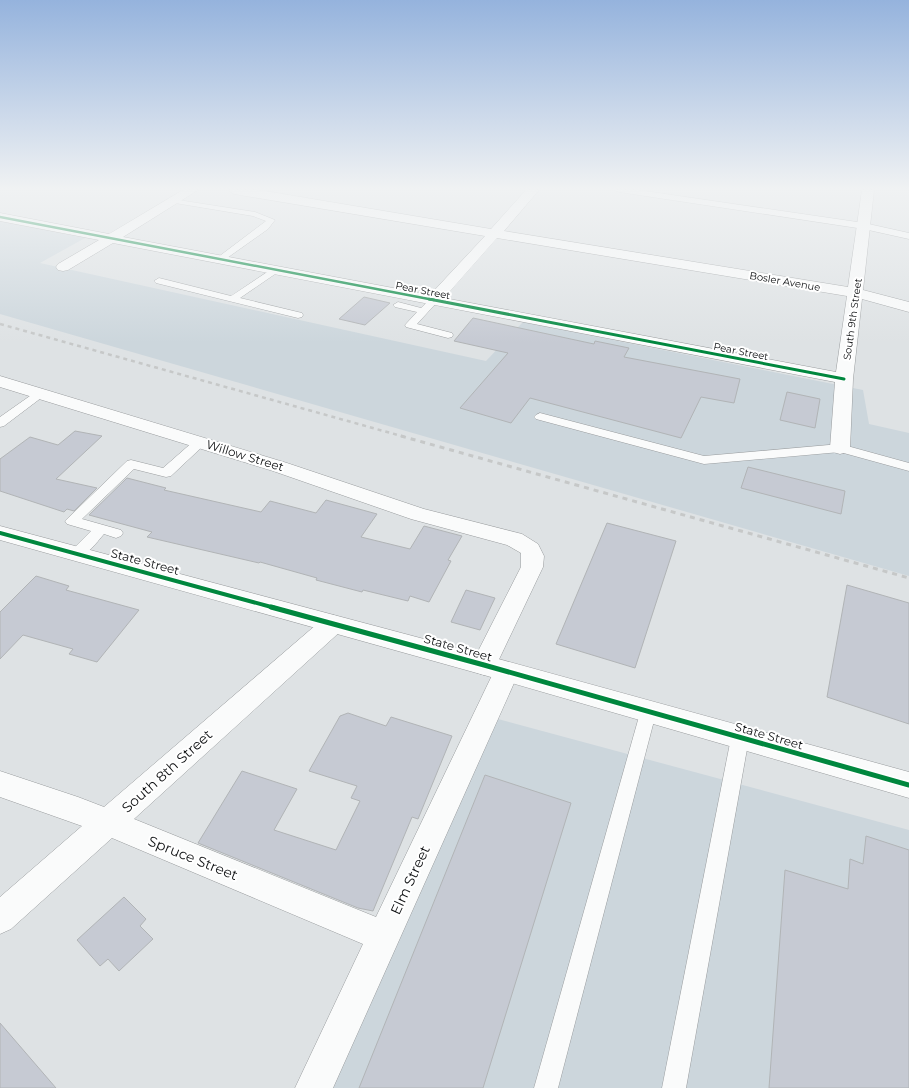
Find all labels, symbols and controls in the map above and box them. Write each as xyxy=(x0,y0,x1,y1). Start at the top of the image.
street label: Bosler Avenue xyxy=(748,269,821,294)
street label: South 9th Street xyxy=(840,277,865,361)
street label: Pear Street xyxy=(394,279,451,302)
street label: Pear Street xyxy=(712,340,769,363)
street label: Willow Street xyxy=(205,437,286,474)
street label: State Street xyxy=(109,545,181,578)
street label: State Street xyxy=(422,631,494,664)
street label: State Street xyxy=(733,719,805,752)
street label: South 8th Street xyxy=(118,725,216,816)
street label: Spruce Street xyxy=(145,832,241,884)
street label: Elm Street xyxy=(386,842,434,917)

